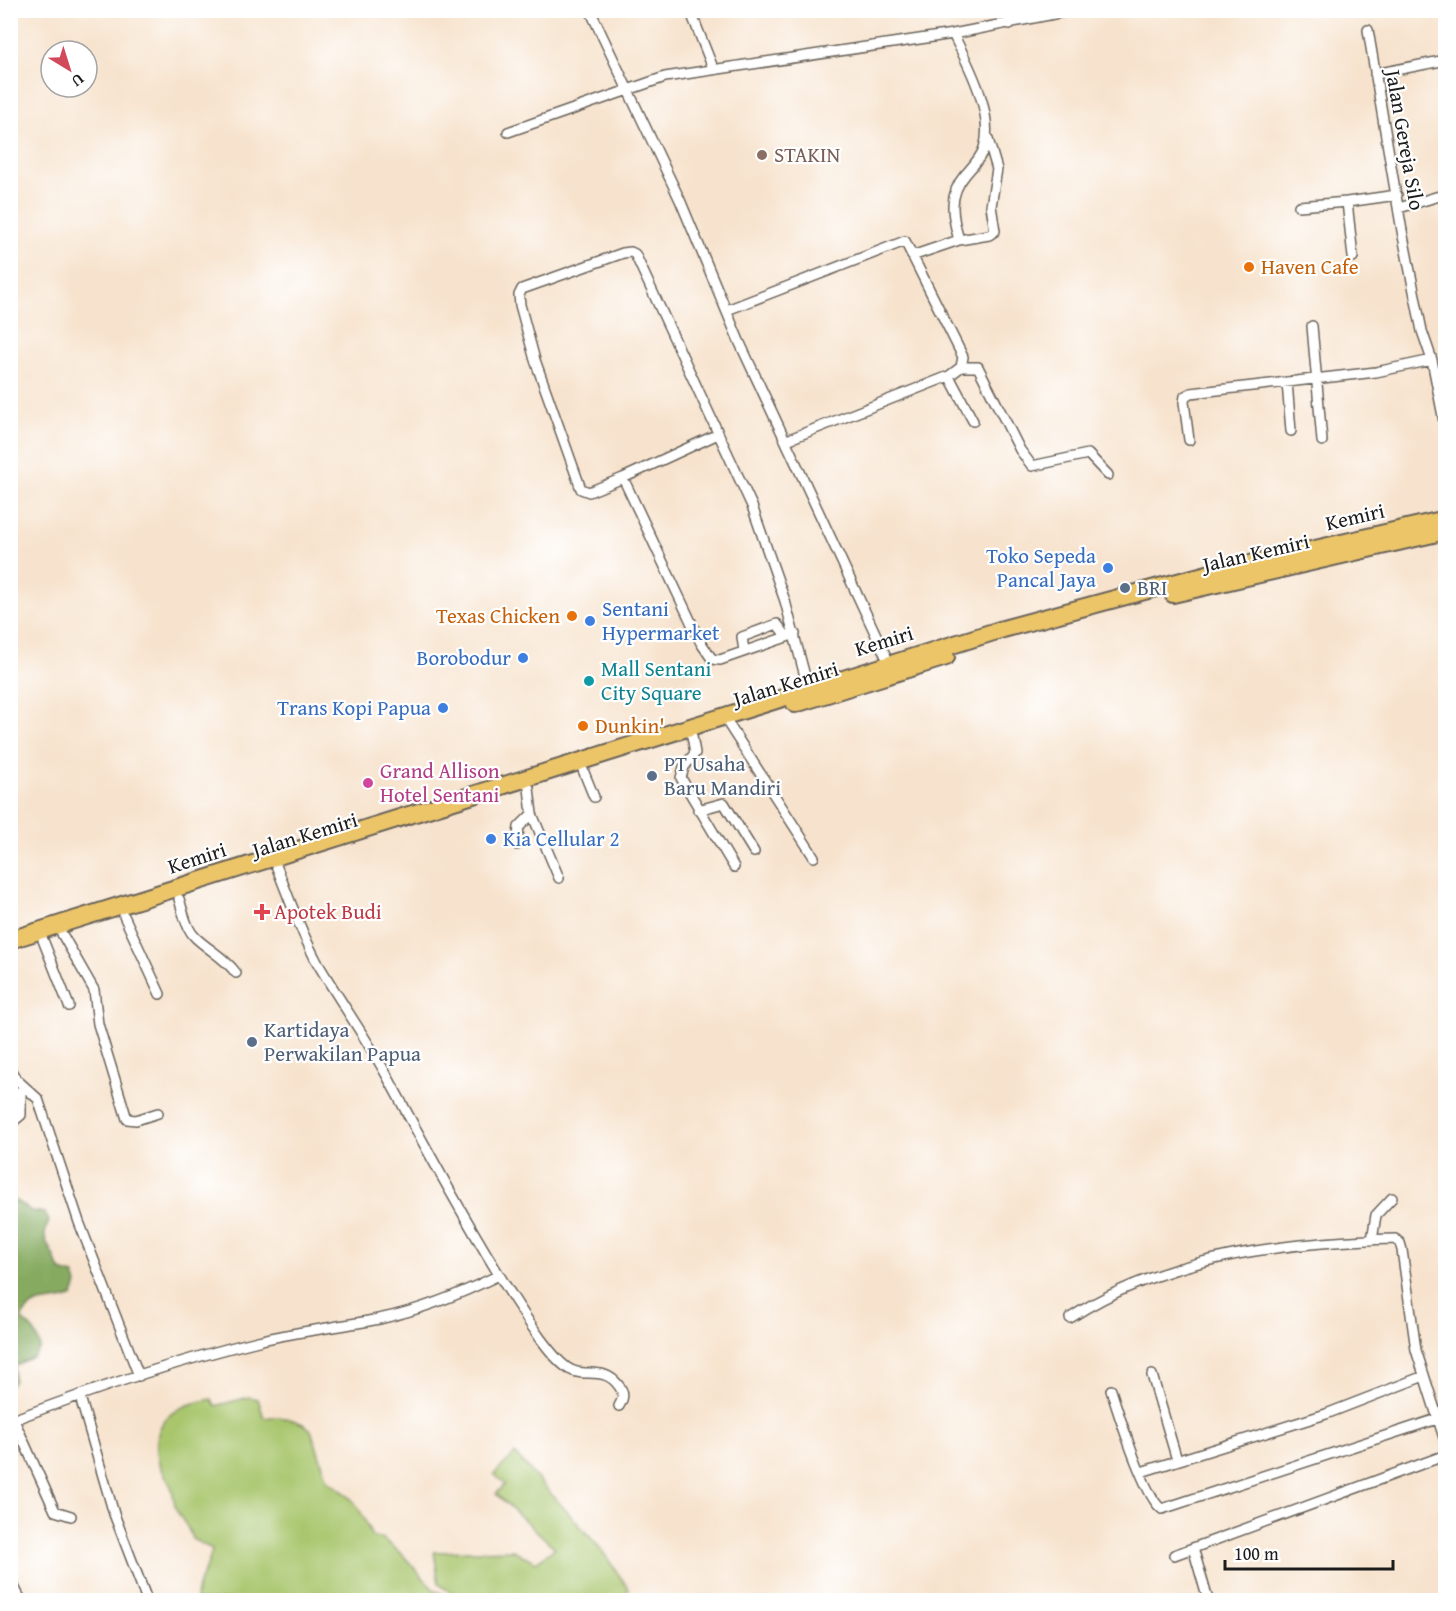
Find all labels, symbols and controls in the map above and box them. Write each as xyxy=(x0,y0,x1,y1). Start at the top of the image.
north arrow xyxy=(39,39,99,99)
street label: Jalan Gereja Silo xyxy=(1377,64,1433,213)
text: U xyxy=(66,68,90,94)
place label: STAKIN xyxy=(774,139,840,170)
marker: STAKIN xyxy=(755,148,769,162)
place label: Haven Cafe xyxy=(1261,251,1359,282)
marker: Haven Cafe xyxy=(1242,260,1256,274)
street label: Kemiri xyxy=(1322,495,1388,538)
street label: Jalan Kemiri xyxy=(1197,525,1312,581)
place label: Toko Sepeda Pancal Jaya xyxy=(986,540,1096,595)
marker: Toko Sepeda Pancal Jaya xyxy=(1101,561,1115,575)
place label: BRI xyxy=(1137,572,1167,603)
marker: BRI xyxy=(1118,581,1132,595)
place label: Sentani Hypermarket xyxy=(602,593,720,648)
place label: Texas Chicken xyxy=(436,600,560,631)
marker: Texas Chicken xyxy=(565,609,579,623)
marker: Sentani Hypermarket xyxy=(583,614,597,628)
street label: Kemiri xyxy=(851,617,917,664)
place label: Borobodur xyxy=(417,642,511,673)
marker: Borobodur xyxy=(516,651,530,665)
place label: Mall Sentani City Square xyxy=(601,653,712,708)
street label: Jalan Kemiri xyxy=(726,653,842,715)
marker: Mall Sentani City Square xyxy=(582,674,596,688)
place label: Trans Kopi Papua xyxy=(277,692,431,723)
marker: Trans Kopi Papua xyxy=(436,701,450,715)
place label: Dunkin' xyxy=(595,710,665,741)
marker: Dunkin' xyxy=(576,719,590,733)
place label: PT Usaha Baru Mandiri xyxy=(664,748,781,803)
place label: Grand Allison Hotel Sentani xyxy=(380,755,500,810)
marker: PT Usaha Baru Mandiri xyxy=(645,769,659,783)
marker: Grand Allison Hotel Sentani xyxy=(361,776,375,790)
street label: Jalan Kemiri xyxy=(245,804,361,866)
place label: Kia Cellular 2 xyxy=(503,823,620,854)
marker: Kia Cellular 2 xyxy=(484,832,498,846)
street label: Kemiri xyxy=(164,833,230,882)
place label: Apotek Budi xyxy=(274,896,382,927)
marker: Apotek Budi xyxy=(255,905,269,919)
place label: Kartidaya Perwakilan Papua xyxy=(264,1014,421,1069)
marker: Kartidaya Perwakilan Papua xyxy=(245,1035,259,1049)
scale bar xyxy=(1225,1533,1393,1571)
text: 100 m xyxy=(1234,1540,1279,1567)

